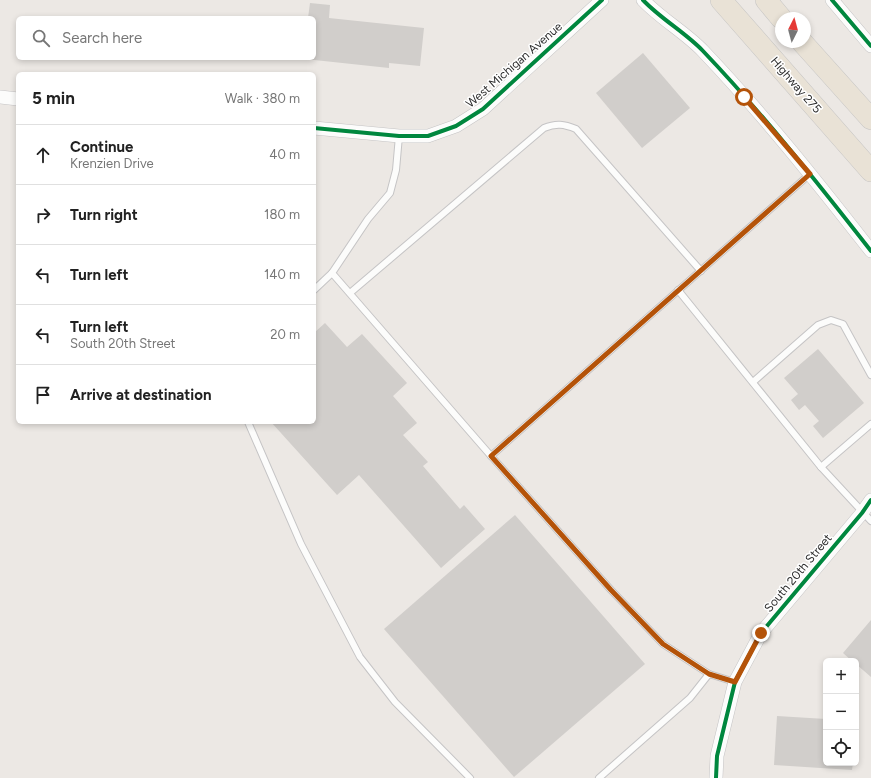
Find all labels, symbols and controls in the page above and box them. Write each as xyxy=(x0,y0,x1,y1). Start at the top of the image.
north arrow xyxy=(775,12,811,48)
search box xyxy=(16,16,316,60)
street label: West Michigan Avenue xyxy=(463,19,565,111)
icon: search xyxy=(30,27,52,49)
text: Search here xyxy=(62,29,142,47)
street label: Highway 275 xyxy=(768,54,824,116)
text: 5 min xyxy=(32,88,75,108)
route start xyxy=(735,88,753,106)
text: Walk · 380 m xyxy=(225,91,300,106)
text: Continue xyxy=(70,138,133,156)
icon: ahead xyxy=(32,144,54,166)
text: 40 m xyxy=(269,147,300,162)
text: Krenzien Drive xyxy=(70,156,154,171)
icon: right xyxy=(32,204,54,226)
text: Turn right xyxy=(70,206,138,224)
text: 180 m xyxy=(264,207,300,222)
icon: left xyxy=(32,264,54,286)
text: Turn left xyxy=(70,266,128,284)
text: 140 m xyxy=(264,267,300,282)
text: Turn left xyxy=(70,318,128,336)
icon: left xyxy=(32,324,54,346)
text: 20 m xyxy=(270,327,300,342)
text: South 20th Street xyxy=(70,336,176,351)
icon: arrive xyxy=(32,384,54,406)
text: Arrive at destination xyxy=(70,386,211,404)
street label: South 20th Street xyxy=(761,531,835,615)
route end xyxy=(752,624,770,642)
map controls xyxy=(823,658,859,766)
button: + xyxy=(823,658,859,694)
button: − xyxy=(823,694,859,730)
button: locate xyxy=(823,730,859,766)

